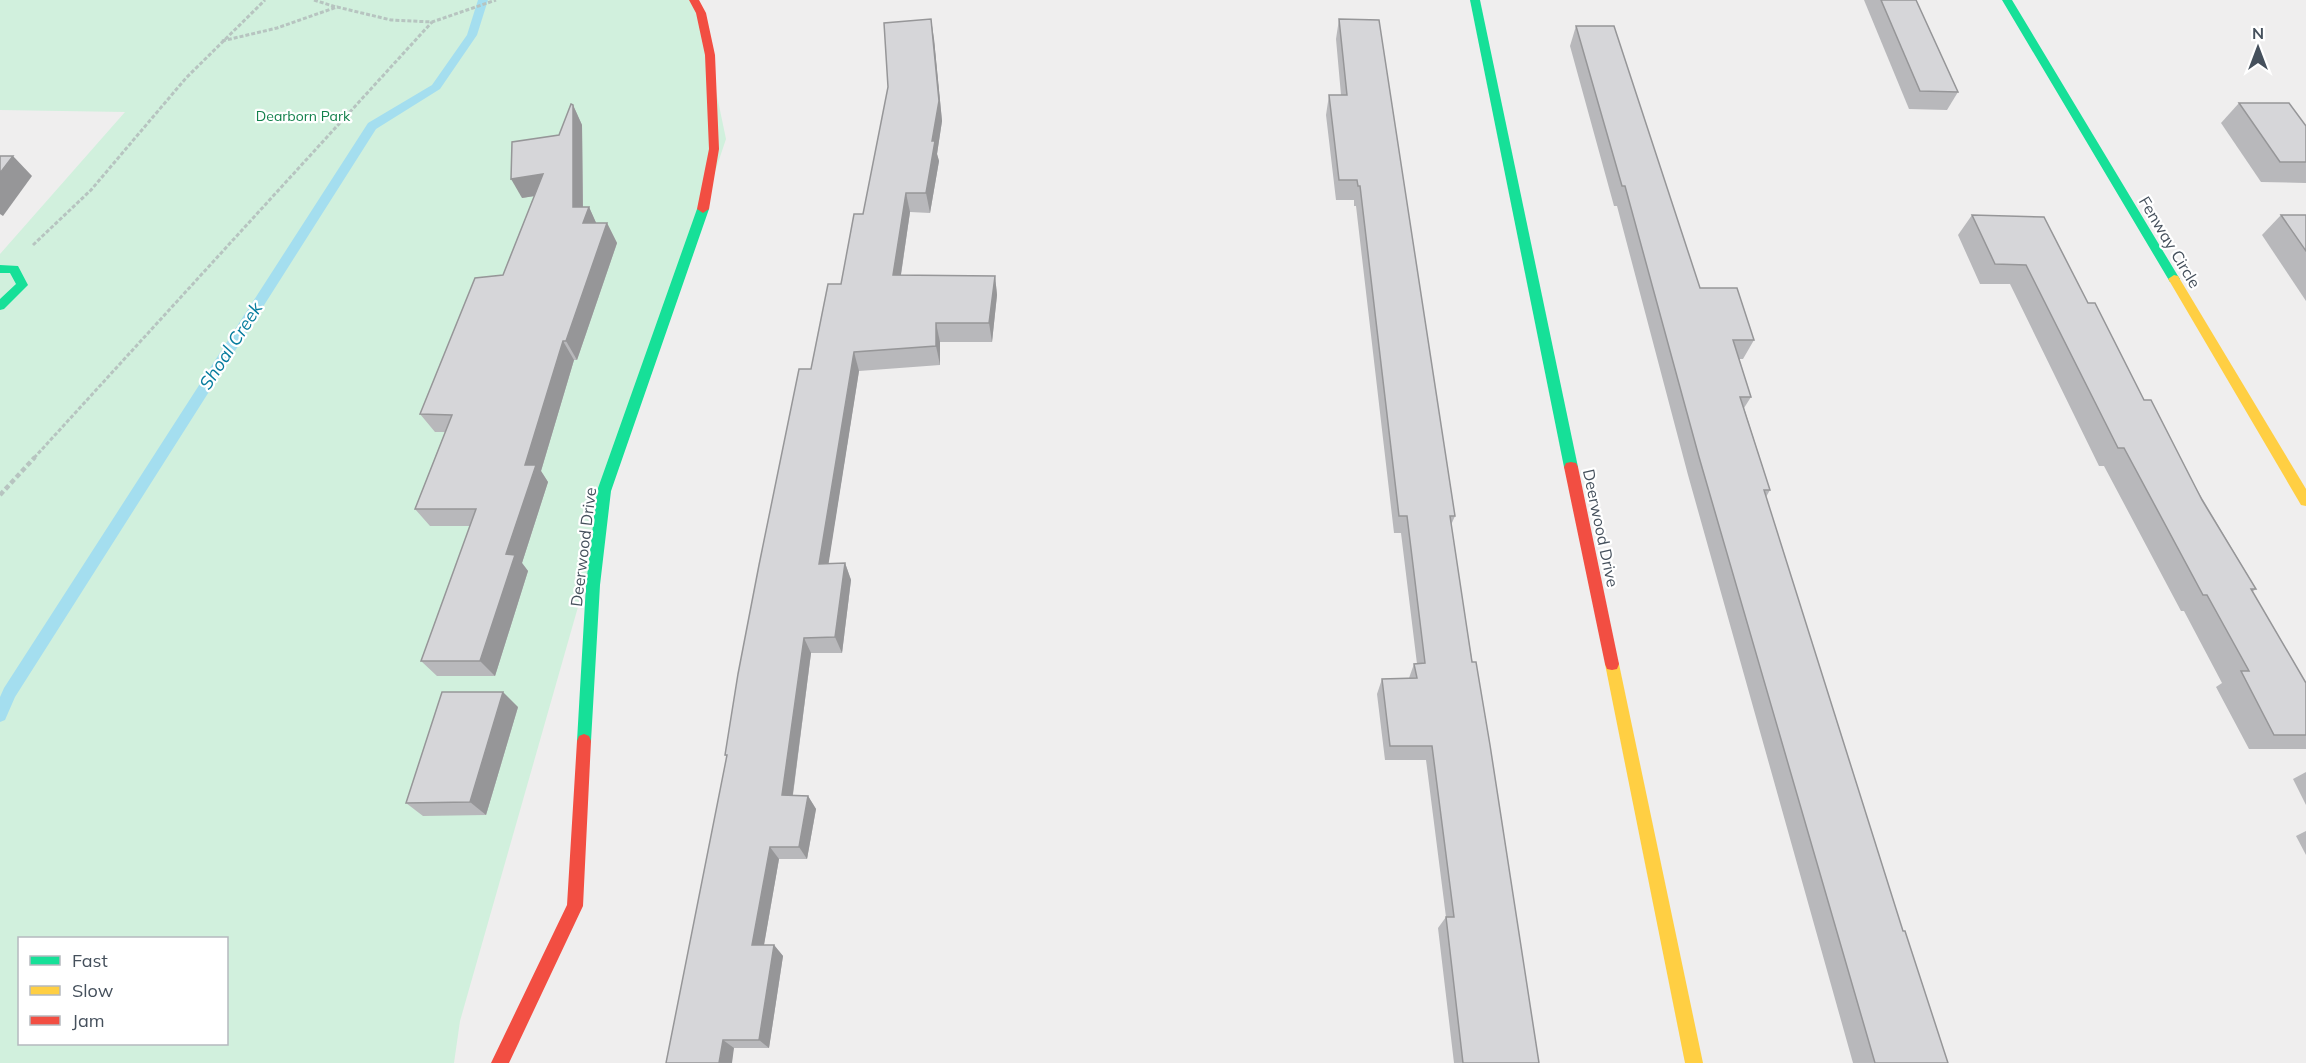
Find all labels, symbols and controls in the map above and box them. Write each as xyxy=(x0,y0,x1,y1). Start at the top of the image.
north arrow xyxy=(2228,18,2288,78)
text: N xyxy=(2252,23,2264,43)
park label: Dearborn Park xyxy=(256,107,351,125)
street label: Fenway Circle xyxy=(2135,192,2205,292)
water label: Shoal Creek xyxy=(194,297,268,394)
street label: Deerwood Drive xyxy=(1579,467,1623,589)
street label: Deerwood Drive xyxy=(566,486,600,608)
legend xyxy=(18,937,228,1045)
text: Fast xyxy=(72,949,108,972)
text: Slow xyxy=(72,979,114,1002)
text: Jam xyxy=(72,1009,105,1032)

